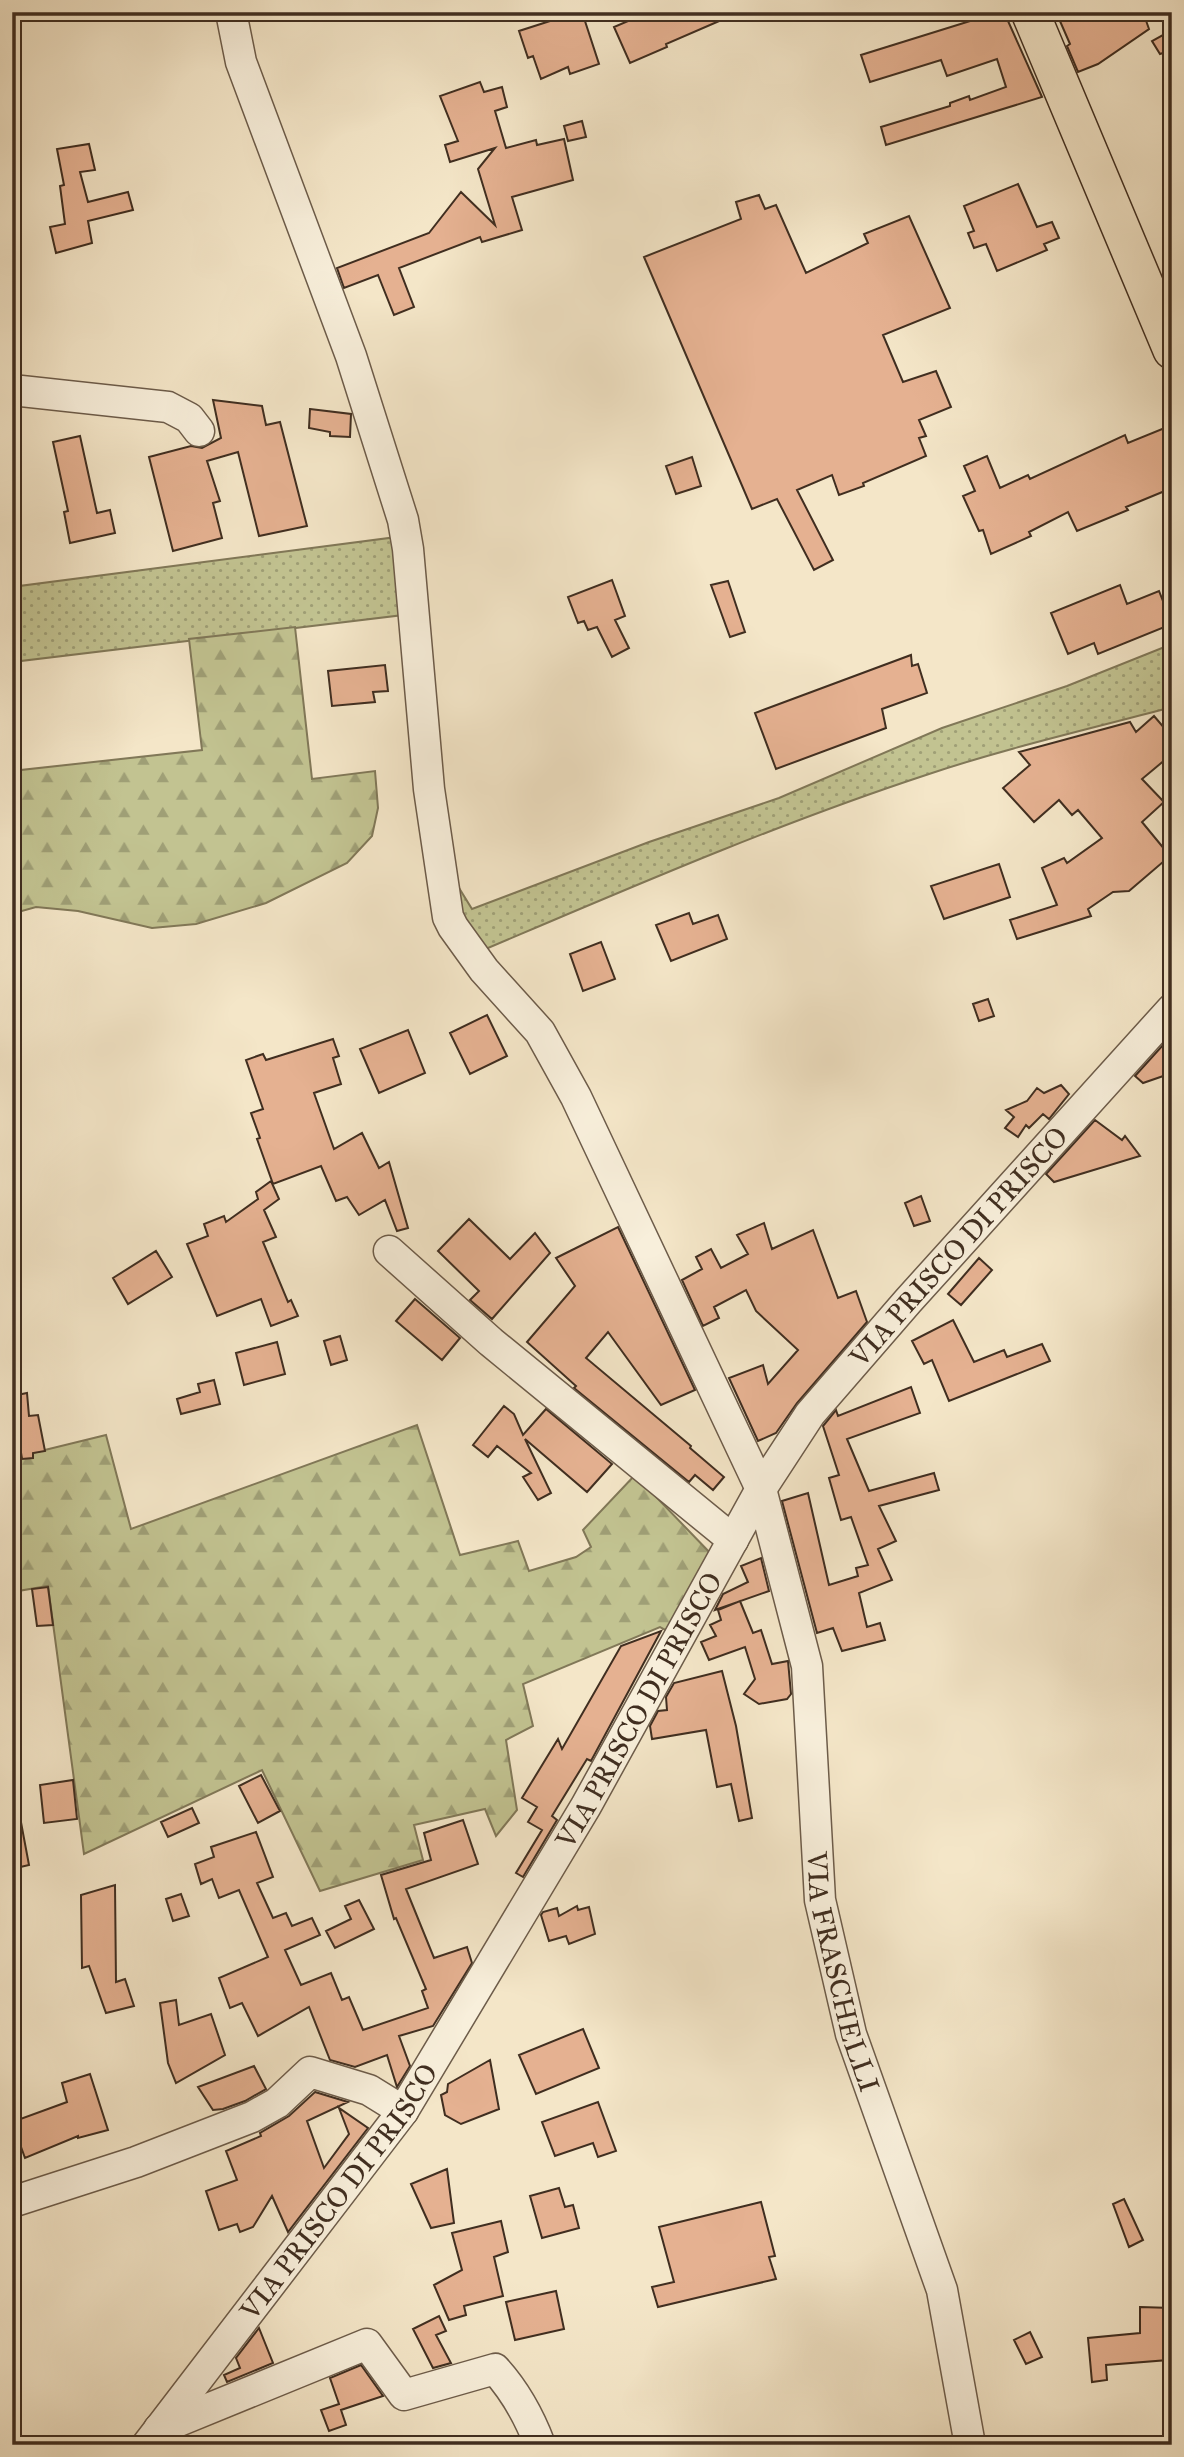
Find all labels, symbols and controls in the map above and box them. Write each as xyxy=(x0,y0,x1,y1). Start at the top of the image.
street label: VIA PRISCO DI PRISCO xyxy=(841,1119,1075,1375)
street label: VIA PRISCO DI PRISCO xyxy=(547,1566,730,1855)
street label: VIA FRASCHELLI xyxy=(799,1850,887,2097)
street label: VIA PRISCO DI PRISCO xyxy=(232,2057,445,2328)

